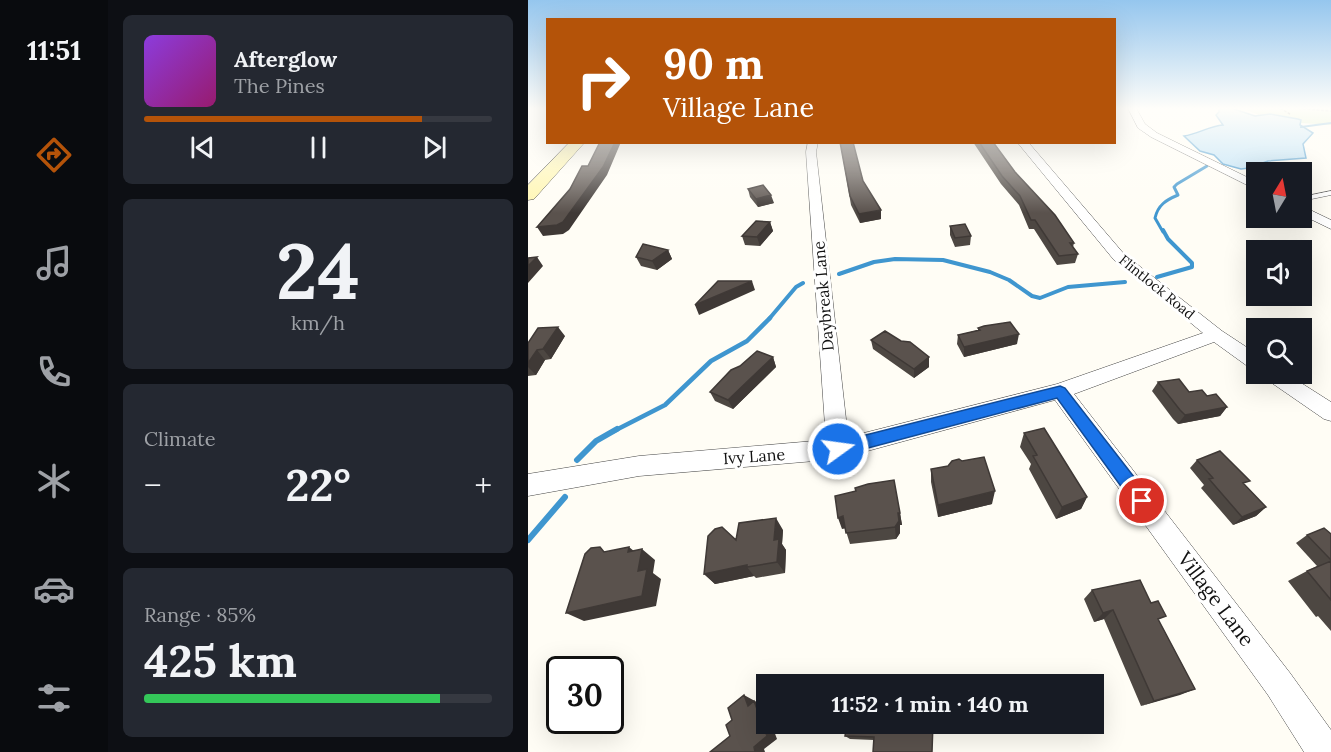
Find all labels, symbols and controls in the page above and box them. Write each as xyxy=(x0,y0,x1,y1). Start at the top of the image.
text: 11:51 xyxy=(27,33,81,67)
text: 90 m xyxy=(663,37,764,91)
icon: right xyxy=(564,42,642,120)
text: Afterglow xyxy=(234,45,337,73)
text: The Pines xyxy=(234,73,325,98)
text: Village Lane xyxy=(663,90,814,124)
icon: previous xyxy=(186,131,219,164)
icon: pause xyxy=(302,131,335,164)
icon: next xyxy=(418,131,451,164)
icon: directions xyxy=(33,134,75,176)
north arrow xyxy=(1246,162,1312,228)
map controls xyxy=(1246,162,1312,384)
text: 24 xyxy=(276,221,360,320)
street label: Daybreak Lane xyxy=(808,240,838,352)
button: sound xyxy=(1246,240,1312,306)
icon: music xyxy=(33,242,75,284)
street label: Flintlock Road xyxy=(1115,251,1199,323)
text: km/h xyxy=(291,310,345,335)
button: search xyxy=(1246,318,1312,384)
icon: phone xyxy=(33,351,75,393)
position arrow xyxy=(806,417,870,481)
text: Climate xyxy=(144,426,216,451)
street label: Ivy Lane xyxy=(722,444,786,468)
text: 22° xyxy=(285,456,351,513)
icon: climate xyxy=(33,460,75,502)
text: − xyxy=(144,464,162,506)
text: + xyxy=(474,464,492,506)
pin xyxy=(1116,475,1167,526)
icon: arrive xyxy=(1125,484,1158,517)
street label: Village Lane xyxy=(1172,546,1260,651)
icon: car xyxy=(33,568,75,610)
text: Range · 85% xyxy=(144,602,256,627)
text: 425 km xyxy=(144,632,297,689)
speed limit sign: 30 xyxy=(546,656,624,734)
icon: filters xyxy=(33,677,75,719)
text: 11:52 · 1 min · 140 m xyxy=(831,690,1029,718)

